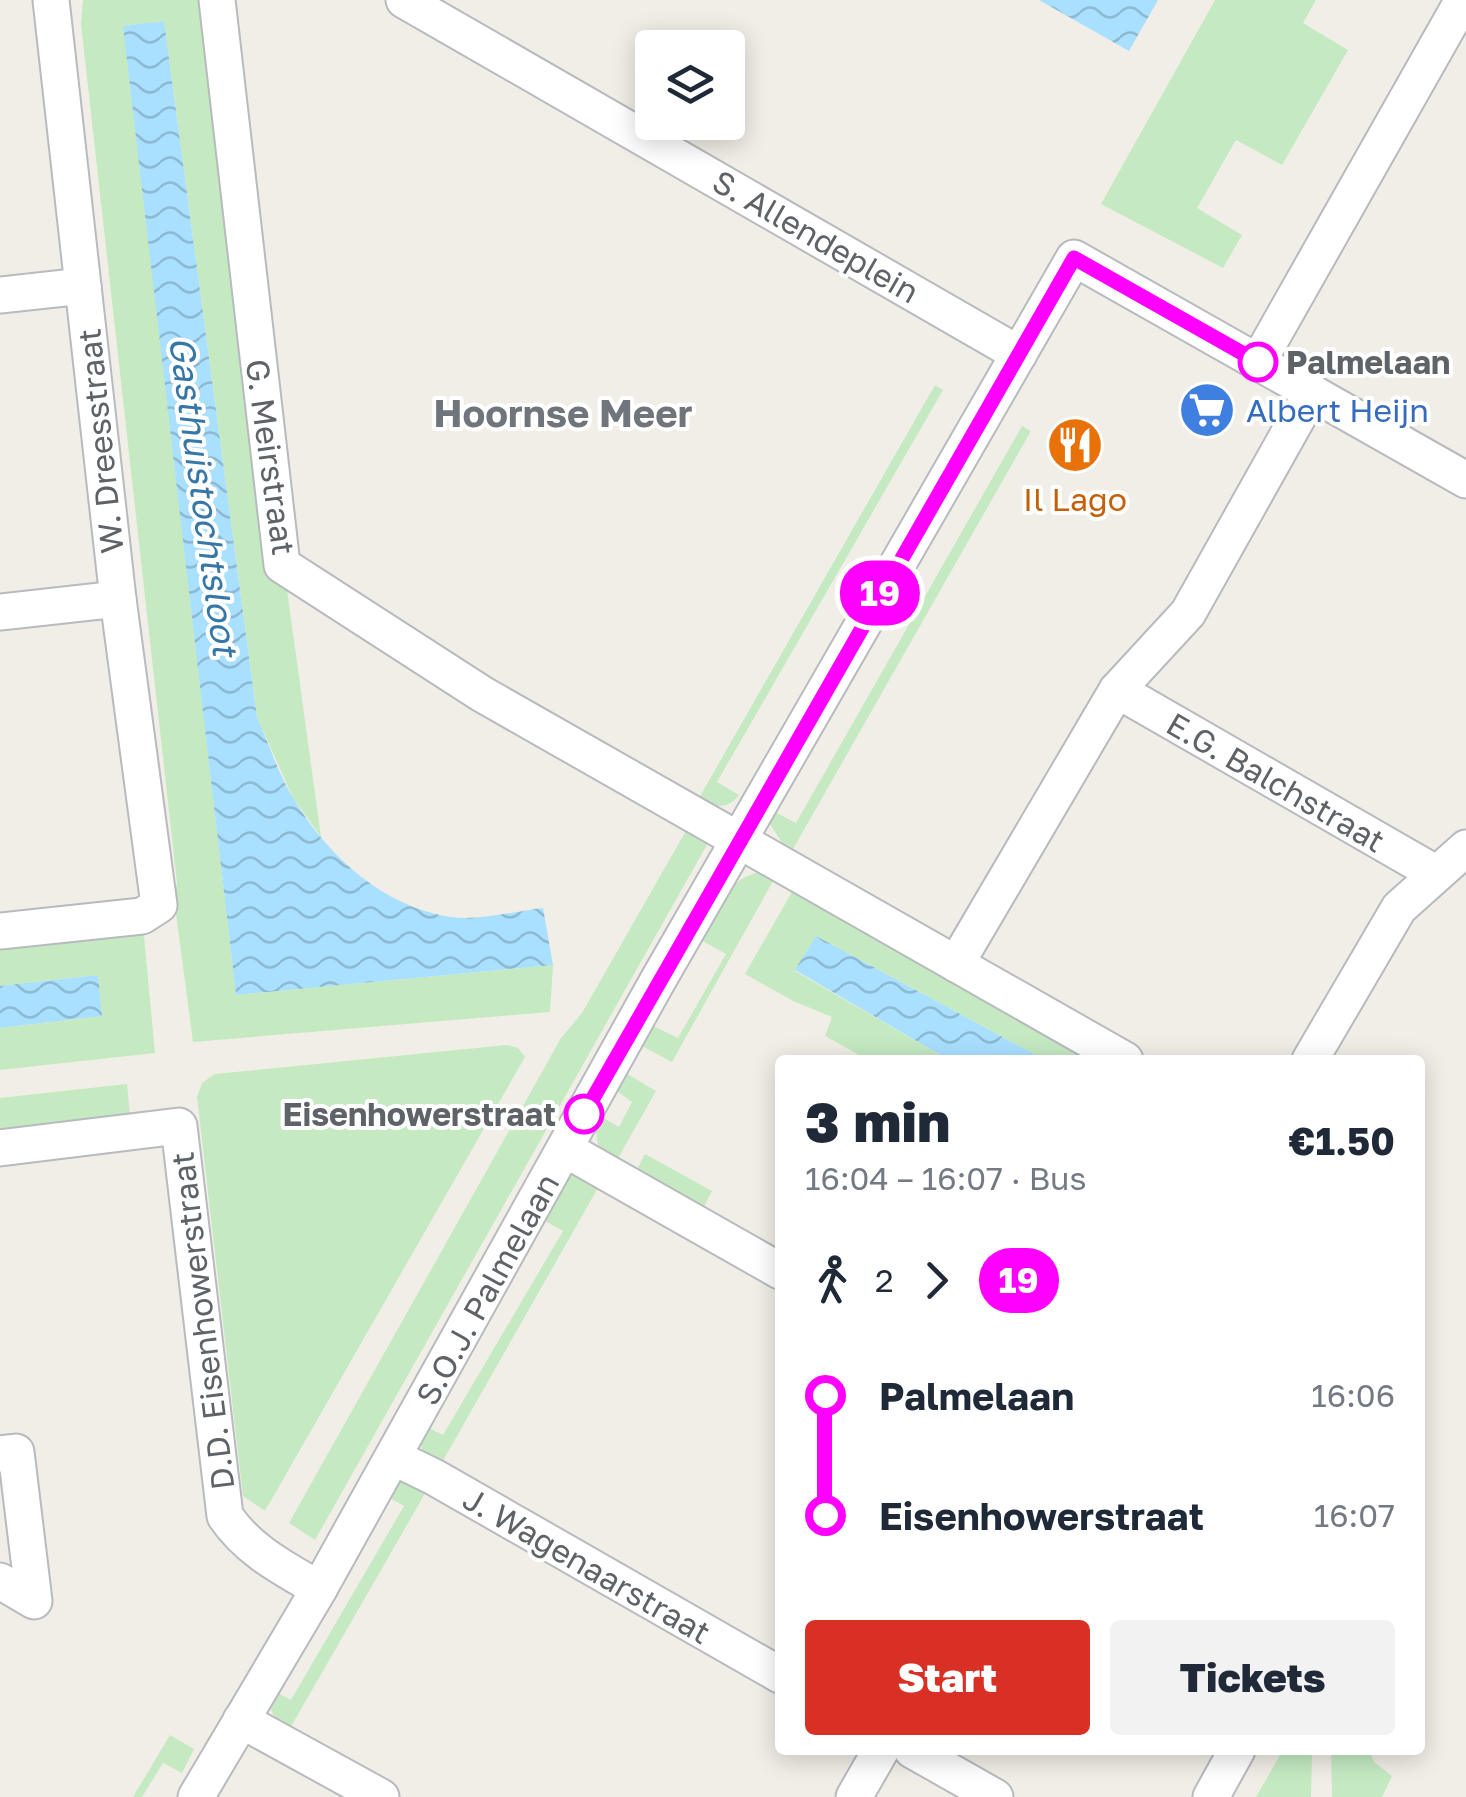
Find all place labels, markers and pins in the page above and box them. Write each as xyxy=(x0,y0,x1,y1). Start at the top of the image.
marker: Palmelaan xyxy=(1239,343,1277,381)
place label: Palmelaan xyxy=(1286,343,1450,381)
supermarket icon: Albert Heijn xyxy=(1177,380,1237,440)
place label: Albert Heijn xyxy=(1246,391,1429,429)
restaurant icon: Il Lago xyxy=(1045,415,1105,475)
place label: Il Lago xyxy=(1023,480,1127,518)
place label: Eisenhowerstraat xyxy=(282,1095,556,1133)
marker: Eisenhowerstraat xyxy=(565,1095,603,1133)

